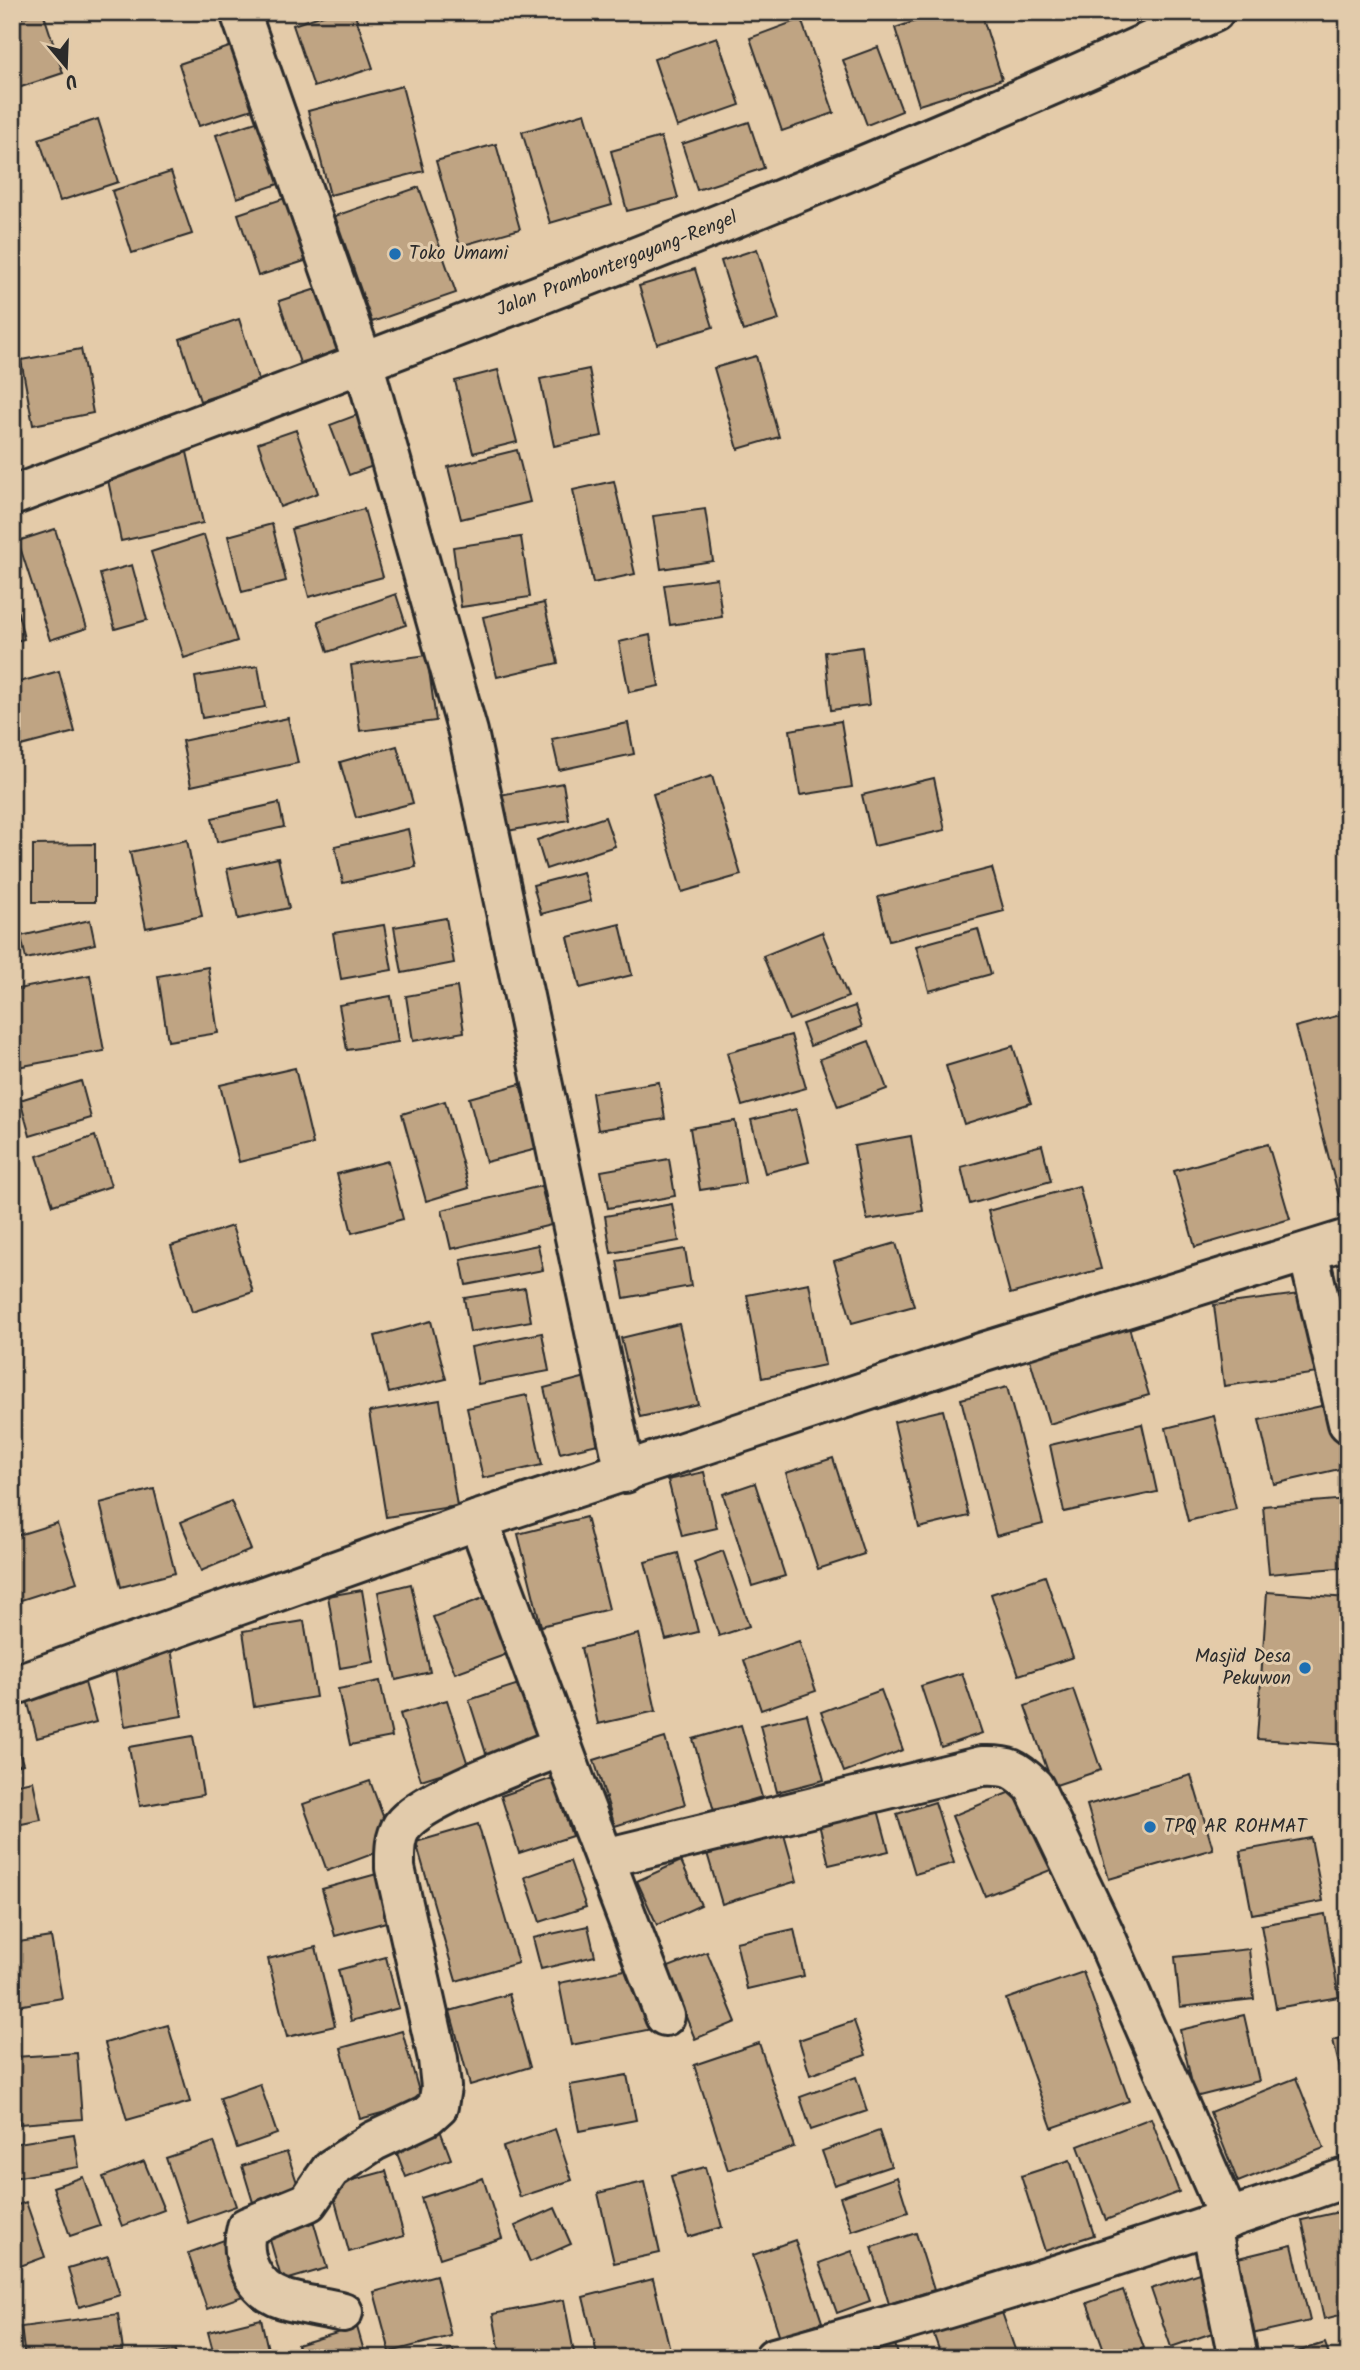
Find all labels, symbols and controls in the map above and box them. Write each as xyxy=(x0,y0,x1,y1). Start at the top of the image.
north arrow xyxy=(32,32,102,102)
text: U xyxy=(60,64,81,96)
street label: Jalan Prambontergayang-Rengel xyxy=(492,203,742,325)
place label: Toko Umami xyxy=(409,239,509,269)
marker: Toko Umami xyxy=(387,246,403,262)
place label: Masjid Desa Pekuwon xyxy=(1195,1642,1291,1694)
marker: Masjid Desa Pekuwon xyxy=(1297,1660,1313,1676)
place label: TPQ AR ROHMAT xyxy=(1164,1812,1309,1842)
marker: TPQ AR ROHMAT xyxy=(1142,1819,1158,1835)

